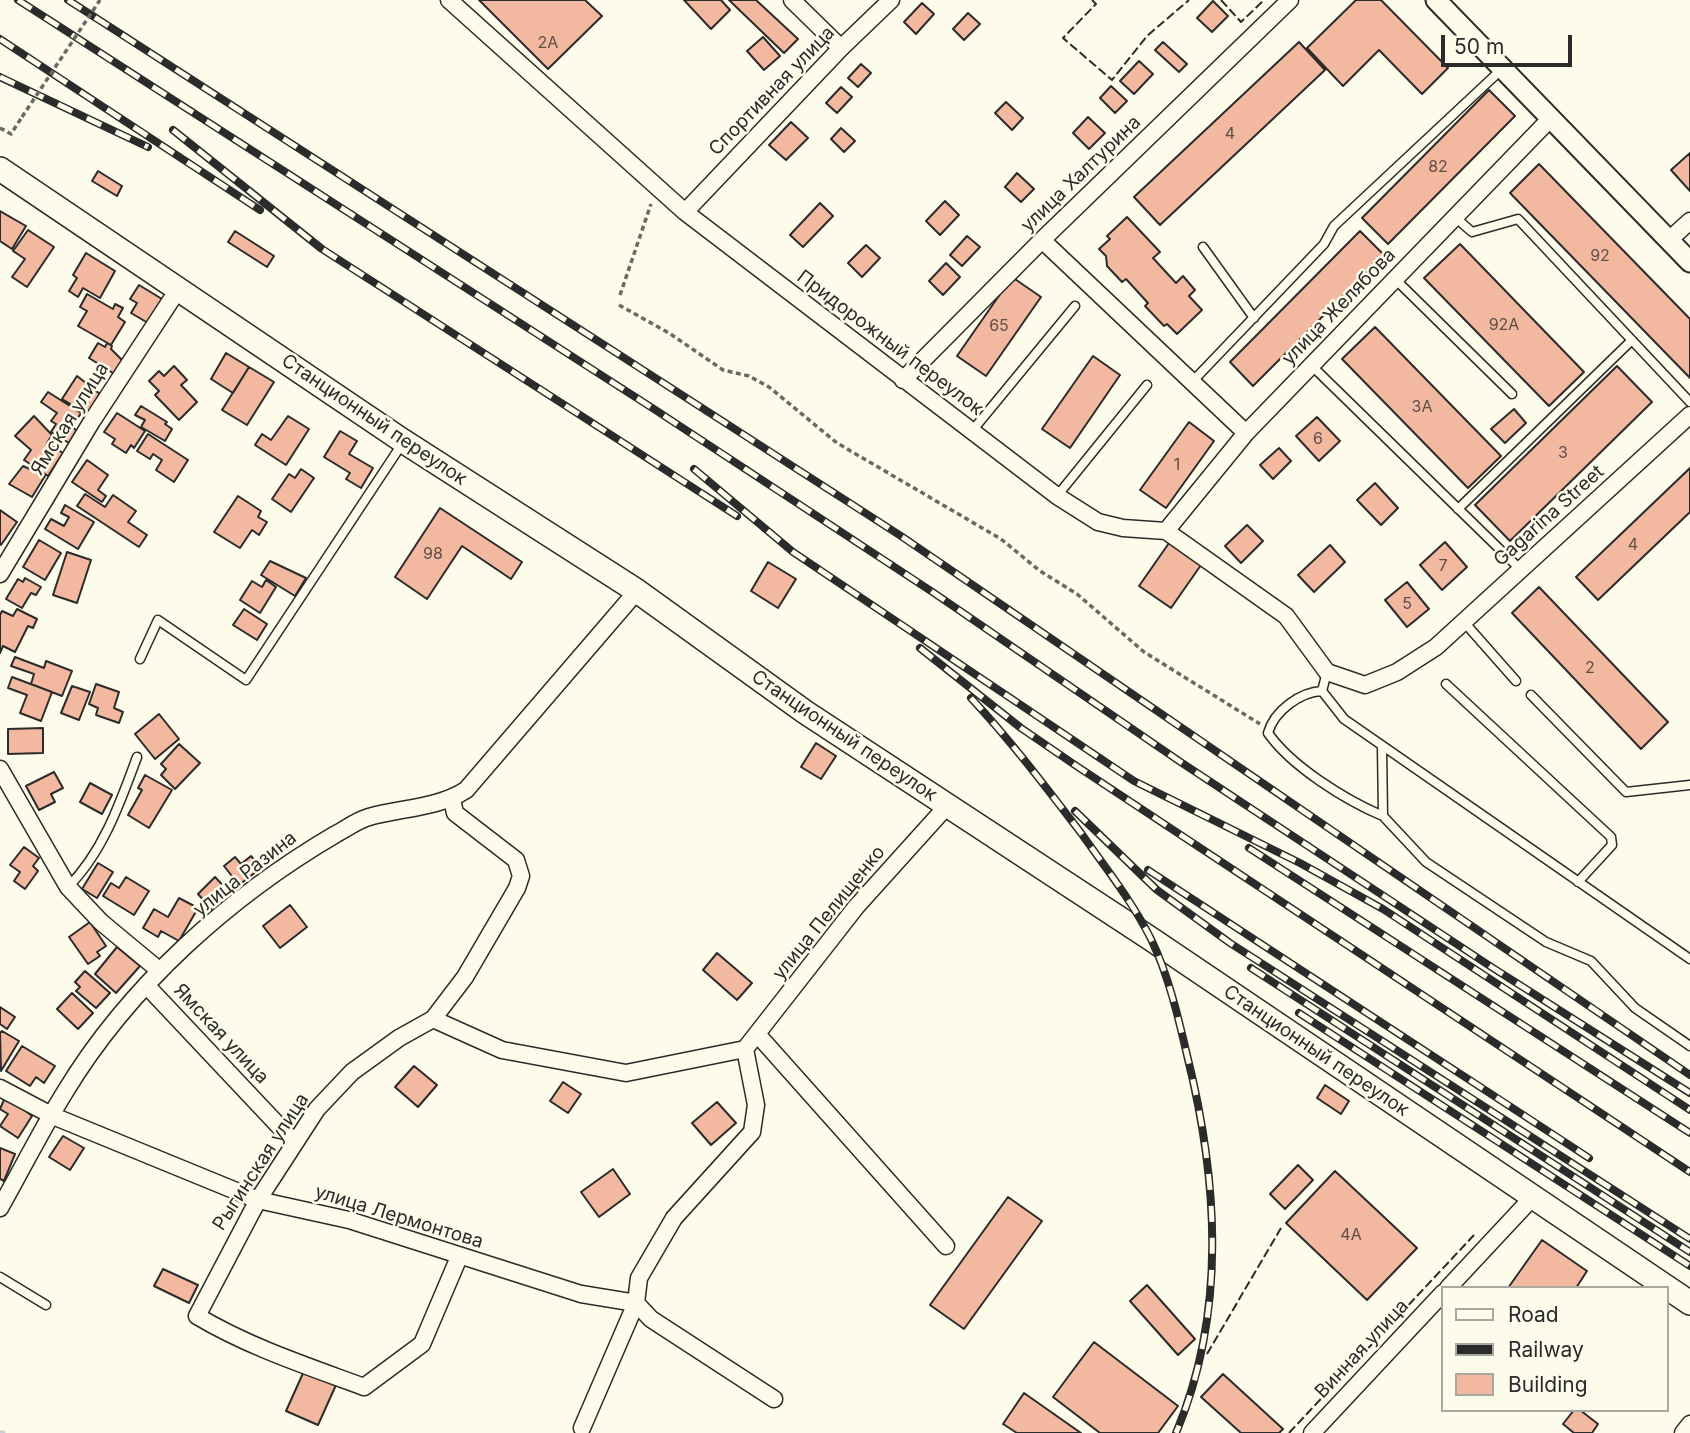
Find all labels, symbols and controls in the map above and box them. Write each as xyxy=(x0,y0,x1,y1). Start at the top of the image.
scale bar xyxy=(1445,21,1576,65)
street label: Спортивная улица xyxy=(704,22,840,160)
house number: 2А xyxy=(538,33,558,53)
text: 50 m xyxy=(1454,34,1504,59)
street label: улица Халтурина xyxy=(1016,111,1146,237)
house number: 4 xyxy=(1225,124,1235,144)
house number: 82 xyxy=(1428,157,1448,177)
street label: улица Желябова xyxy=(1277,244,1401,370)
house number: 92 xyxy=(1590,246,1610,266)
street label: Придорожный переулок xyxy=(792,266,988,420)
house number: 92А xyxy=(1489,315,1519,335)
house number: 65 xyxy=(989,316,1009,336)
street label: Станционный переулок xyxy=(277,349,471,491)
street label: Ямская улица xyxy=(26,358,114,480)
house number: 3А xyxy=(1412,397,1432,417)
house number: 6 xyxy=(1313,429,1323,449)
house number: 3 xyxy=(1558,443,1568,463)
house number: 1 xyxy=(1174,455,1180,475)
street label: Gagarina Street xyxy=(1489,461,1609,571)
house number: 4 xyxy=(1628,535,1638,555)
house number: 98 xyxy=(423,544,443,564)
house number: 7 xyxy=(1438,556,1448,576)
house number: 5 xyxy=(1402,594,1412,614)
house number: 2 xyxy=(1585,658,1595,678)
street label: Станционный переулок xyxy=(747,665,941,807)
street label: улица Разина xyxy=(189,827,301,921)
street label: улица Пелищенко xyxy=(768,841,890,985)
street label: Ямская улица xyxy=(169,979,273,1089)
street label: Станционный переулок xyxy=(1219,980,1413,1122)
street label: Рыгинская улица xyxy=(208,1089,314,1235)
street label: улица Лермонтова xyxy=(312,1181,486,1253)
house number: 4А xyxy=(1340,1225,1362,1245)
legend xyxy=(1442,1286,1669,1412)
street label: Винная улица xyxy=(1310,1295,1414,1403)
text: Road xyxy=(1508,1302,1559,1327)
text: Railway xyxy=(1508,1337,1584,1362)
text: Building xyxy=(1508,1372,1588,1397)

